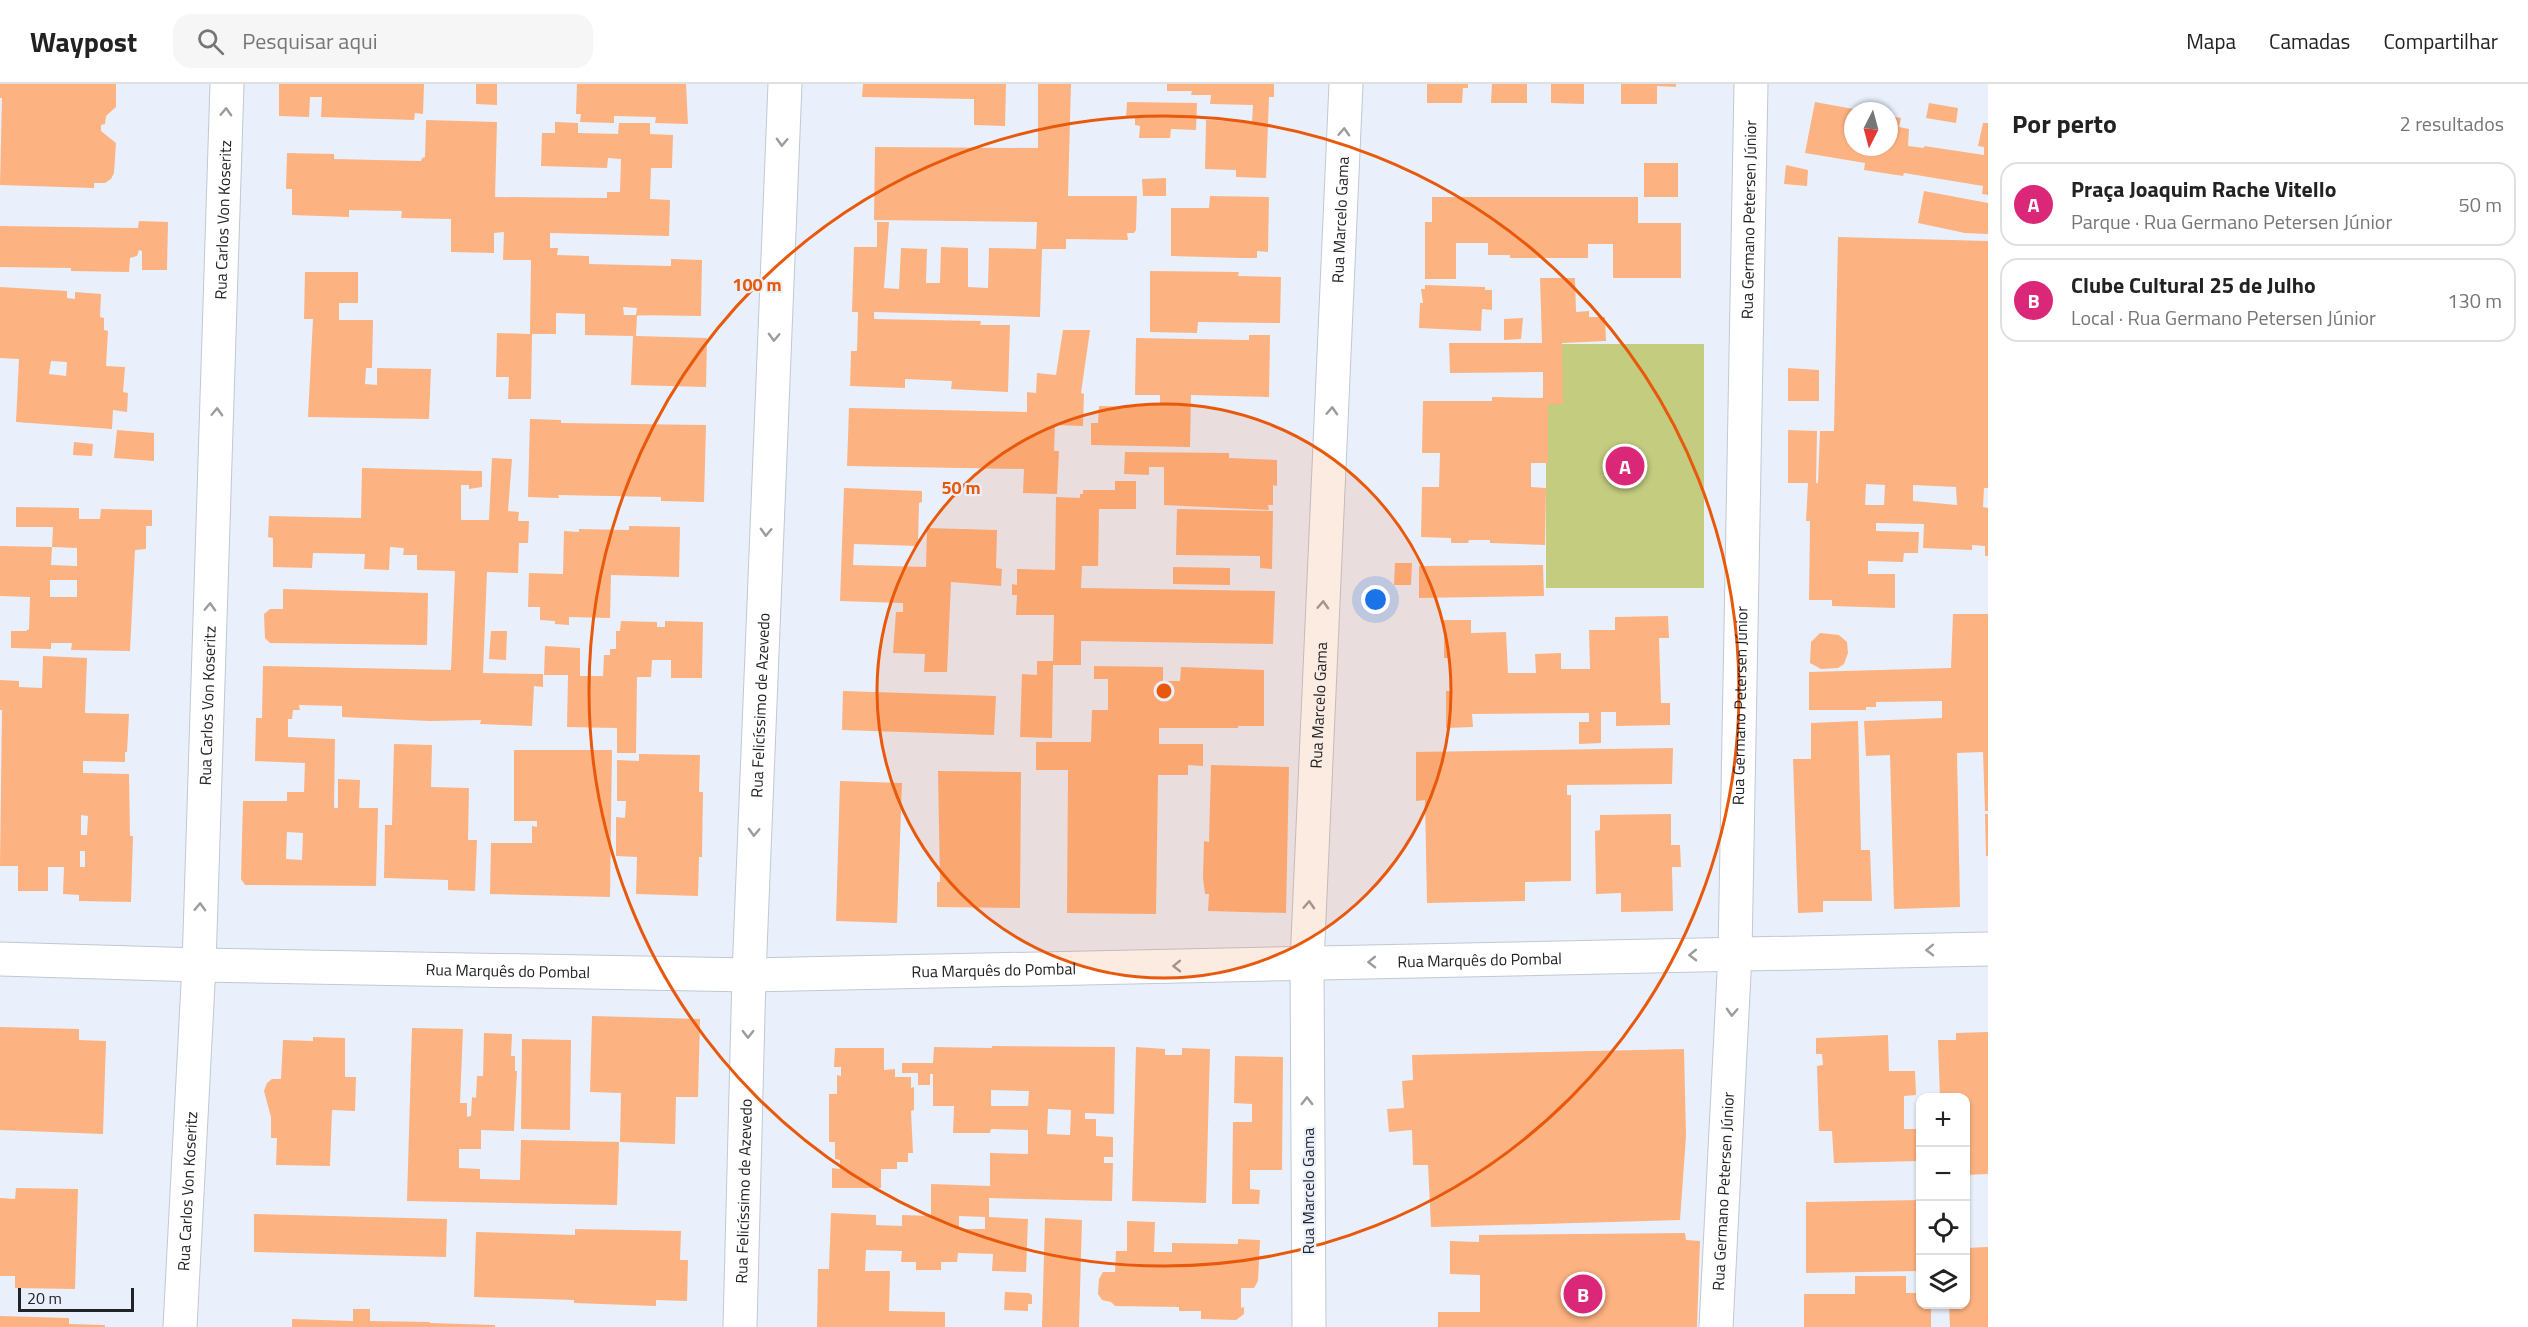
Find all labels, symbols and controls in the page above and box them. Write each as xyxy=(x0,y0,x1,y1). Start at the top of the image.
search box xyxy=(173,14,593,68)
text: Waypost xyxy=(30,20,137,63)
text: Pesquisar aqui xyxy=(242,24,377,58)
icon: search xyxy=(194,25,227,58)
text: Mapa xyxy=(2186,25,2236,57)
text: Camadas xyxy=(2269,25,2350,57)
text: Compartilhar xyxy=(2383,25,2498,57)
north arrow xyxy=(1844,102,1898,156)
text: Por perto xyxy=(2012,104,2117,143)
one-way arrow xyxy=(220,108,233,117)
text: 2 resultados xyxy=(2400,108,2504,139)
street label: Rua Germano Petersen Júnior xyxy=(1735,119,1762,319)
one-way arrow xyxy=(1338,127,1351,136)
one-way arrow xyxy=(776,138,789,147)
street label: Rua Carlos Von Koseritz xyxy=(208,140,237,300)
street label: Rua Marcelo Gama xyxy=(1325,156,1355,284)
text: Praça Joaquim Rache Vitello xyxy=(2071,172,2336,206)
text: A xyxy=(2027,189,2040,220)
text: 50 m xyxy=(2458,189,2502,220)
text: Parque · Rua Germano Petersen Júnior xyxy=(2071,206,2392,237)
text: Clube Cultural 25 de Julho xyxy=(2071,268,2316,302)
text: 100 m xyxy=(732,271,782,298)
text: B xyxy=(2027,285,2040,316)
text: 130 m xyxy=(2447,285,2502,316)
text: Local · Rua Germano Petersen Júnior xyxy=(2071,302,2376,333)
one-way arrow xyxy=(768,333,781,342)
one-way arrow xyxy=(1325,406,1338,415)
one-way arrow xyxy=(210,408,223,417)
pin: A xyxy=(1606,444,1644,488)
text: 50 m xyxy=(941,474,981,501)
one-way arrow xyxy=(760,528,773,537)
your location xyxy=(1361,585,1390,614)
one-way arrow xyxy=(1316,601,1329,610)
one-way arrow xyxy=(204,603,217,612)
street label: Rua Germano Petersen Júnior xyxy=(1726,605,1753,805)
street label: Rua Felicíssimo de Azevedo xyxy=(744,612,776,798)
street label: Rua Carlos Von Koseritz xyxy=(193,626,222,786)
street label: Rua Marcelo Gama xyxy=(1304,641,1333,769)
centre of rings xyxy=(1154,681,1174,701)
one-way arrow xyxy=(748,827,760,836)
one-way arrow xyxy=(1303,901,1316,910)
one-way arrow xyxy=(194,903,207,912)
one-way arrow xyxy=(1925,944,1934,956)
street label: Rua Marquês do Pombal xyxy=(1397,946,1562,973)
one-way arrow xyxy=(1688,949,1697,961)
street label: Rua Marquês do Pombal xyxy=(911,956,1076,984)
one-way arrow xyxy=(1367,956,1376,968)
street label: Rua Marquês do Pombal xyxy=(425,957,590,984)
one-way arrow xyxy=(1172,960,1181,973)
one-way arrow xyxy=(1725,1008,1738,1017)
one-way arrow xyxy=(741,1029,754,1038)
street label: Rua Germano Petersen Júnior xyxy=(1706,1091,1740,1291)
map controls xyxy=(1916,1093,1970,1309)
button: + xyxy=(1916,1093,1970,1147)
one-way arrow xyxy=(1301,1096,1313,1105)
street label: Rua Felicíssimo de Azevedo xyxy=(729,1098,758,1284)
street label: Rua Carlos Von Koseritz xyxy=(171,1111,203,1271)
street label: Rua Marcelo Gama xyxy=(1296,1128,1320,1254)
button: − xyxy=(1916,1147,1970,1201)
button: locate xyxy=(1916,1201,1970,1255)
button: layers xyxy=(1916,1255,1970,1309)
pin: B xyxy=(1564,1272,1602,1316)
scale bar xyxy=(18,1285,134,1312)
text: 20 m xyxy=(27,1286,62,1310)

